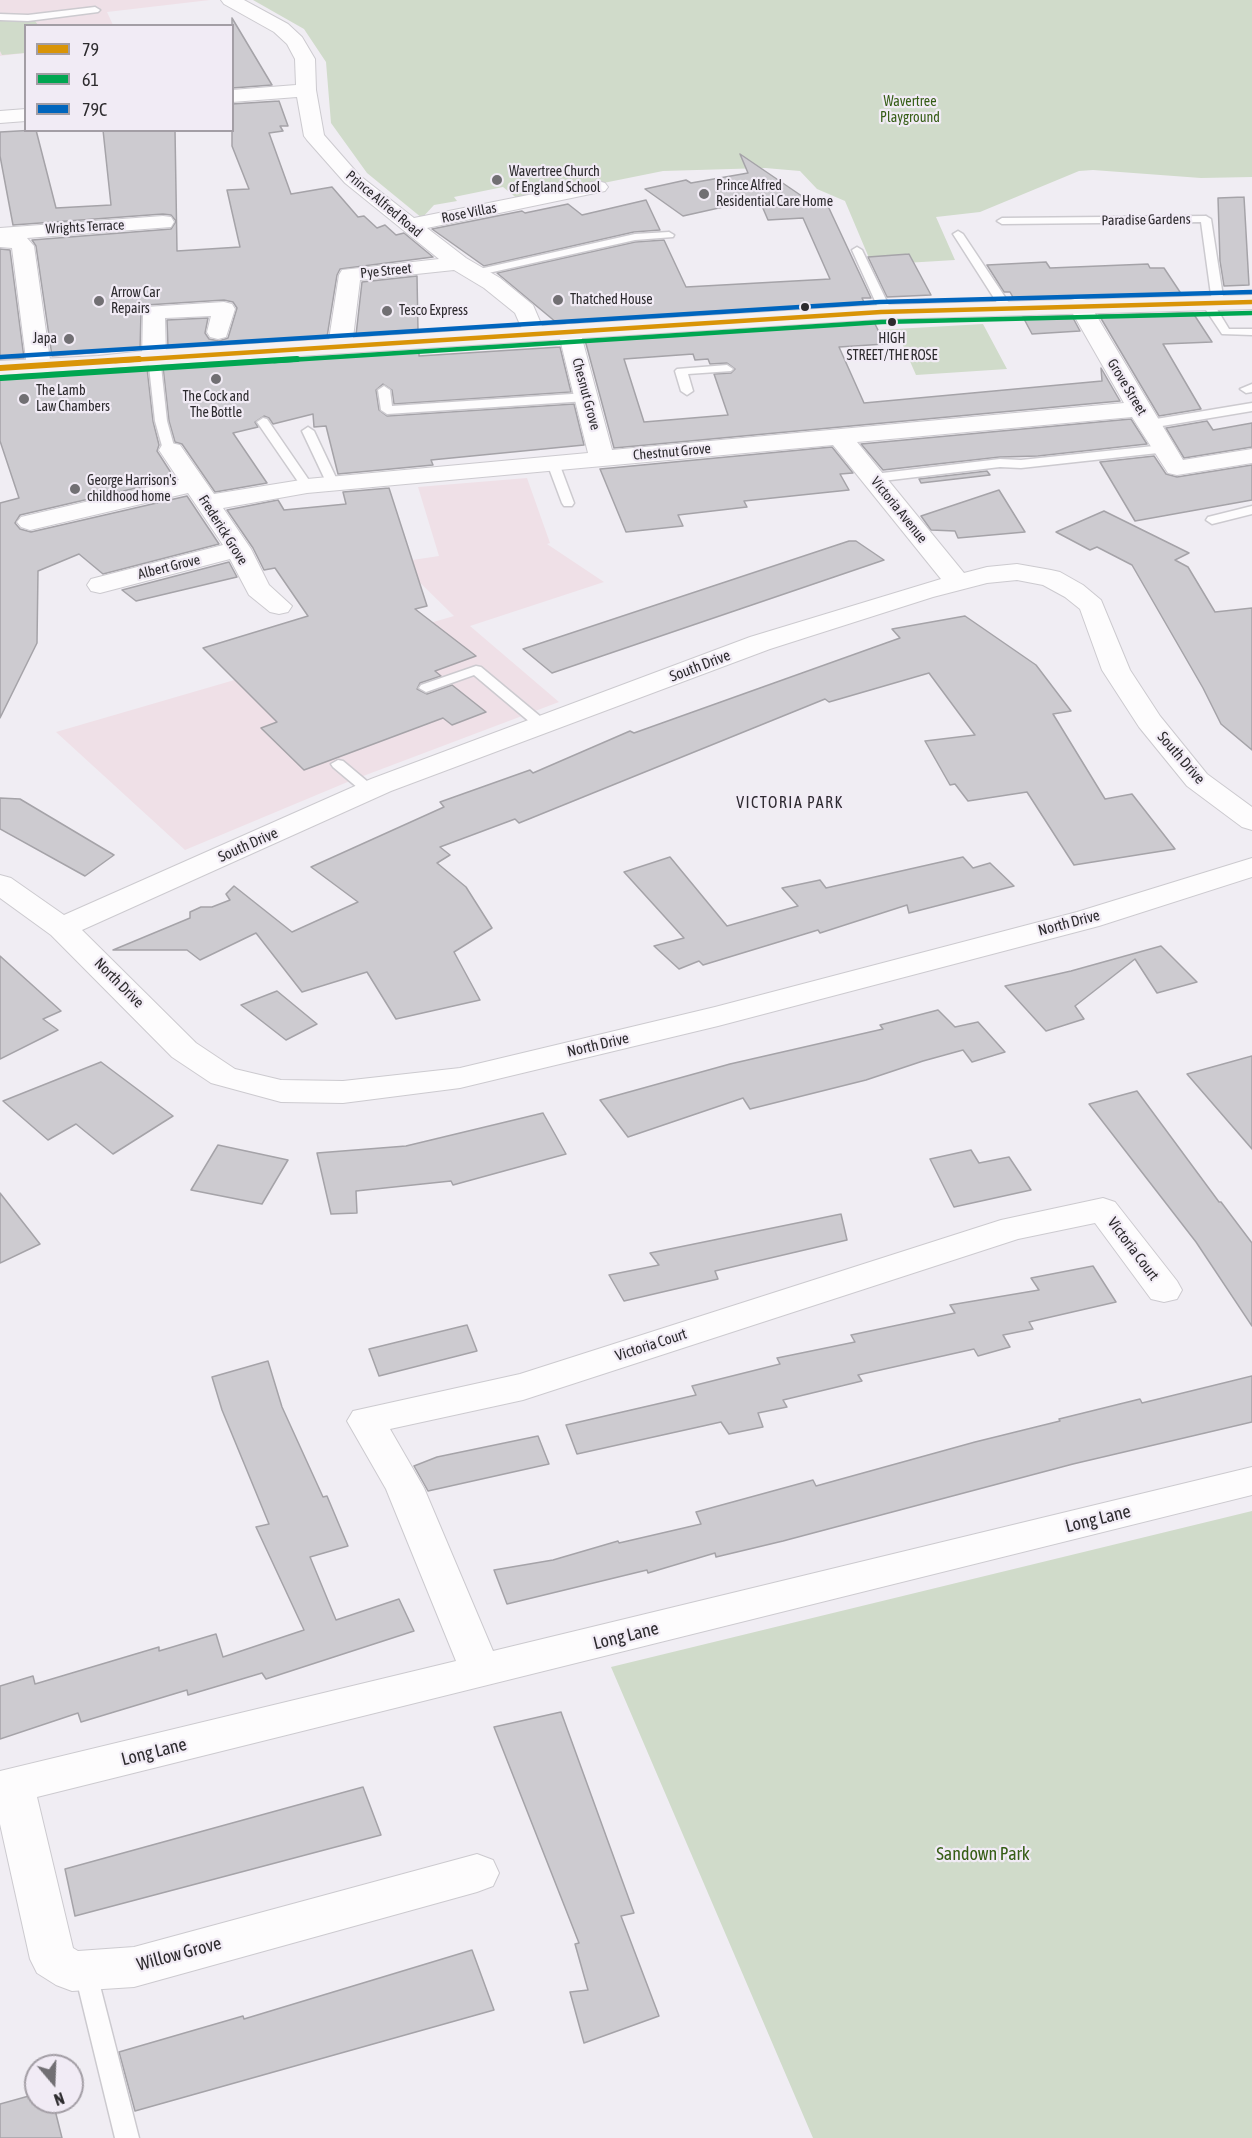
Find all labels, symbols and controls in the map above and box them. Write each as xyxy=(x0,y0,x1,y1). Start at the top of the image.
legend xyxy=(24,24,234,132)
text: 79 xyxy=(82,39,99,60)
text: 61 xyxy=(82,69,99,90)
park label: Wavertree Playground xyxy=(880,94,940,126)
text: 79C xyxy=(82,99,107,120)
place label: Wavertree Church of England School xyxy=(509,164,600,196)
street label: Prince Alfred Road xyxy=(342,167,426,241)
marker: Wavertree Church of England School xyxy=(490,173,504,187)
place label: Prince Alfred Residential Care Home xyxy=(716,178,833,210)
marker: Prince Alfred Residential Care Home xyxy=(697,187,711,201)
street label: Rose Villas xyxy=(440,199,498,227)
street label: Paradise Gardens xyxy=(1101,211,1191,229)
street label: Wrights Terrace xyxy=(45,217,125,237)
street label: Pye Street xyxy=(360,260,412,282)
place label: Arrow Car Repairs xyxy=(111,285,160,318)
place label: Thatched House xyxy=(570,292,653,308)
marker: Thatched House xyxy=(551,293,565,307)
marker: Arrow Car Repairs xyxy=(92,294,106,308)
unlabelled marker xyxy=(799,301,811,313)
place label: Tesco Express xyxy=(399,303,468,319)
marker: Tesco Express xyxy=(380,304,394,318)
marker: HIGH STREET/THE ROSE xyxy=(886,316,898,328)
place label: Japa xyxy=(33,331,57,347)
place label: HIGH STREET/THE ROSE xyxy=(847,331,937,364)
marker: Japa xyxy=(62,332,76,346)
street label: Chesnut Grove xyxy=(568,356,604,432)
street label: Grove Street xyxy=(1104,356,1150,418)
marker: The Cock and The Bottle xyxy=(209,372,223,386)
place label: The Lamb Law Chambers xyxy=(36,383,110,416)
place label: The Cock and The Bottle xyxy=(182,389,250,422)
marker: The Lamb Law Chambers xyxy=(17,392,31,406)
street label: Chestnut Grove xyxy=(632,440,712,464)
place label: George Harrison's childhood home xyxy=(87,473,176,506)
street label: Victoria Avenue xyxy=(867,474,931,546)
marker: George Harrison's childhood home xyxy=(68,482,82,496)
street label: Frederick Grove xyxy=(195,492,251,568)
street label: Albert Grove xyxy=(136,551,202,583)
street label: South Drive xyxy=(667,646,733,686)
street label: South Drive xyxy=(1153,728,1209,788)
district label: VICTORIA PARK xyxy=(736,793,844,813)
street label: South Drive xyxy=(215,824,281,866)
street label: North Drive xyxy=(1036,906,1102,940)
street label: North Drive xyxy=(90,954,148,1012)
street label: North Drive xyxy=(565,1029,631,1061)
street label: Victoria Court xyxy=(1104,1214,1162,1284)
street label: Victoria Court xyxy=(613,1325,689,1365)
street label: Long Lane xyxy=(1063,1500,1133,1538)
street label: Long Lane xyxy=(591,1617,661,1655)
street label: Long Lane xyxy=(119,1733,189,1771)
park label: Sandown Park xyxy=(936,1843,1030,1865)
street label: Willow Grove xyxy=(134,1932,224,1976)
north arrow xyxy=(24,2054,84,2114)
text: N xyxy=(52,2089,67,2109)

